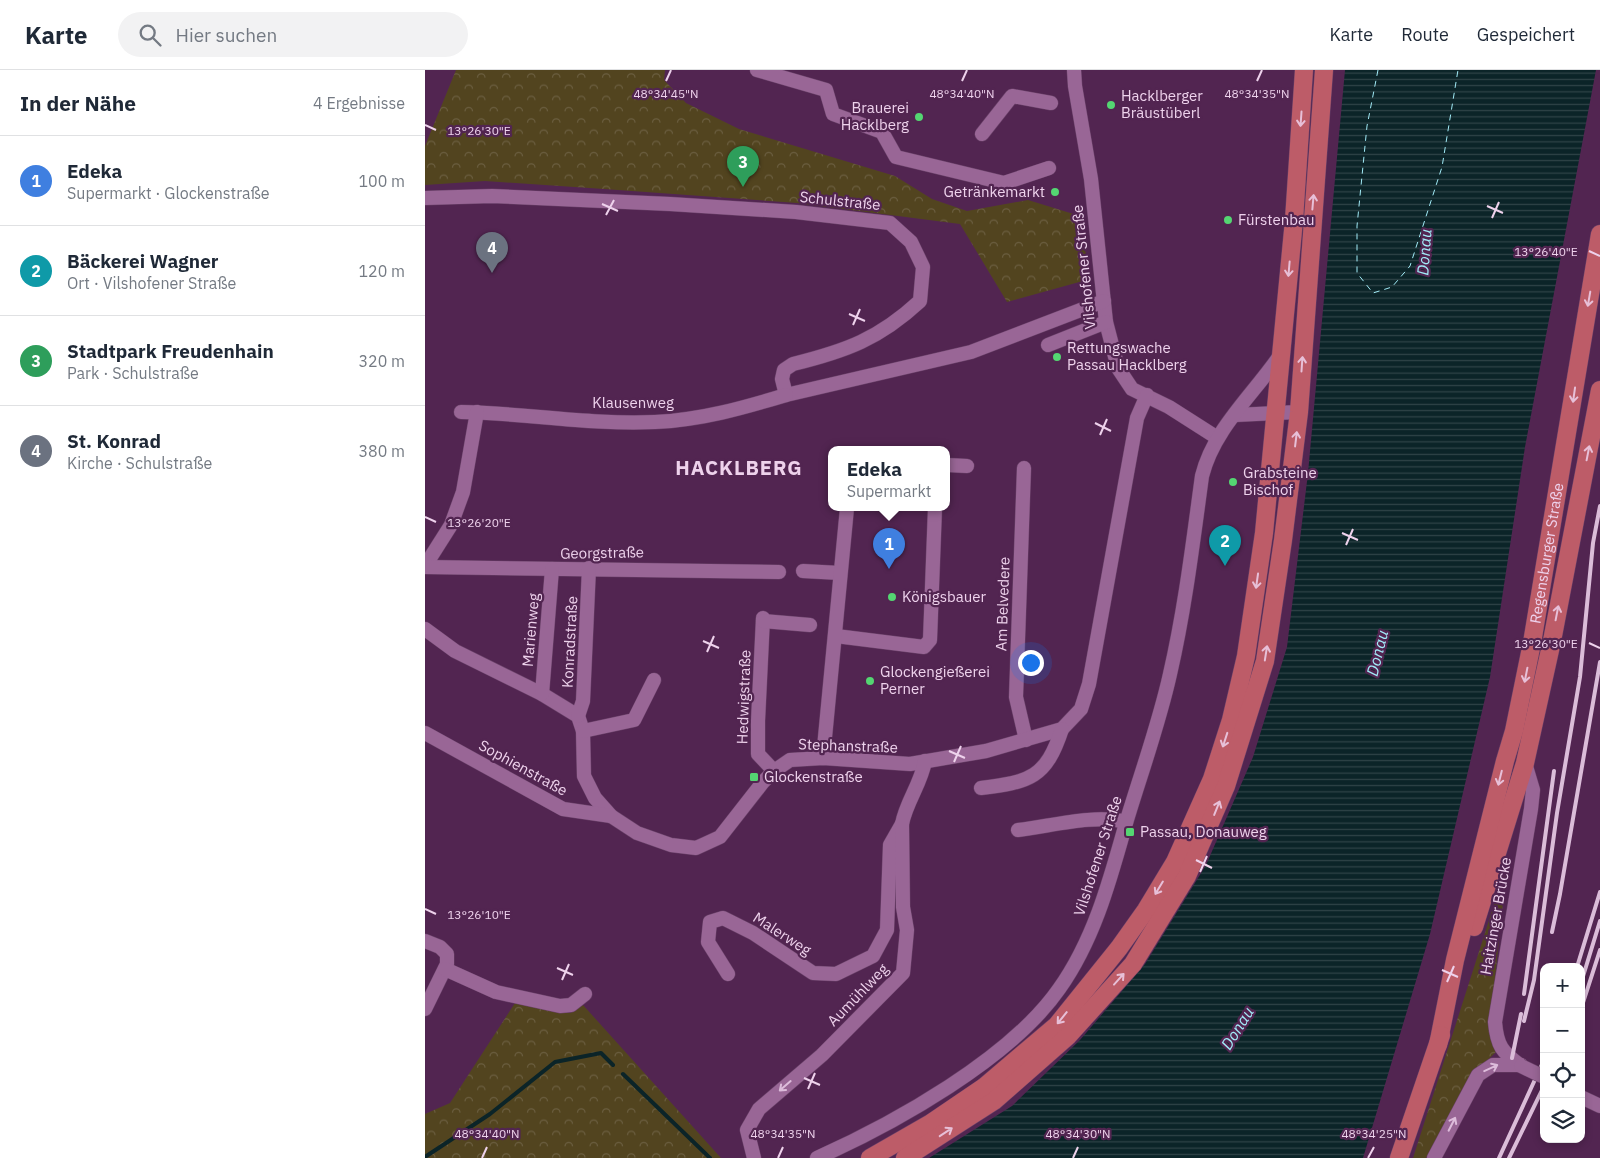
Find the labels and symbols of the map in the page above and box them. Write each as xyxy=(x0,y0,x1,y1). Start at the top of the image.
text: 48°34'45"N xyxy=(633,86,699,101)
text: 48°34'40"N xyxy=(929,86,995,101)
place label: Hacklberger Bräustüberl xyxy=(1121,86,1203,122)
text: 48°34'35"N xyxy=(1224,86,1290,101)
place label: Brauerei Hacklberg xyxy=(841,98,909,134)
marker: Hacklberger Bräustüberl xyxy=(1105,99,1117,111)
one-way arrow xyxy=(1296,110,1306,126)
marker: Brauerei Hacklberg xyxy=(913,111,925,123)
text: 13°26'30"E xyxy=(447,123,511,138)
pin: 3 xyxy=(727,146,759,187)
place label: Getränkemarkt xyxy=(944,182,1045,201)
marker: Getränkemarkt xyxy=(1049,186,1061,198)
street label: Schulstraße xyxy=(799,187,881,214)
one-way arrow xyxy=(1309,194,1318,210)
street label: Vilshofener Straße xyxy=(1068,204,1099,330)
place label: Fürstenbau xyxy=(1238,210,1314,229)
marker: Fürstenbau xyxy=(1222,214,1234,226)
water label: Donau xyxy=(1412,228,1436,276)
pin: 4 xyxy=(476,232,508,273)
text: 13°26'40"E xyxy=(1514,244,1578,259)
one-way arrow xyxy=(1284,260,1294,276)
one-way arrow xyxy=(1583,291,1593,307)
place label: Rettungswache Passau Hacklberg xyxy=(1067,338,1187,374)
marker: Rettungswache Passau Hacklberg xyxy=(1051,351,1063,363)
one-way arrow xyxy=(1297,356,1307,372)
one-way arrow xyxy=(1569,386,1579,402)
street label: Klausenweg xyxy=(592,393,674,412)
one-way arrow xyxy=(1291,432,1301,448)
one-way arrow xyxy=(1583,446,1593,462)
district label: HACKLBERG xyxy=(675,454,803,481)
place label: Grabsteine Bischof xyxy=(1243,463,1317,499)
marker: Grabsteine Bischof xyxy=(1227,476,1239,488)
street label: Regensburger Straße xyxy=(1525,481,1567,625)
text: 13°26'20"E xyxy=(447,515,511,530)
pin: 2 xyxy=(1209,525,1241,566)
pin: 1 xyxy=(873,528,905,569)
street label: Georgstraße xyxy=(560,542,644,563)
street label: Am Belvedere xyxy=(991,557,1014,651)
one-way arrow xyxy=(1252,573,1262,589)
place label: Königsbauer xyxy=(902,587,986,606)
marker: Königsbauer xyxy=(886,591,898,603)
street label: Marienweg xyxy=(518,592,543,668)
street label: Konradstraße xyxy=(558,596,581,688)
one-way arrow xyxy=(1553,605,1562,621)
water label: Donau xyxy=(1362,628,1392,678)
text: 13°26'30"E xyxy=(1514,636,1578,651)
one-way arrow xyxy=(1261,646,1271,662)
street label: Hedwigstraße xyxy=(732,649,755,745)
your location xyxy=(1018,650,1044,676)
place label: Glockengießerei Perner xyxy=(880,662,990,698)
one-way arrow xyxy=(1520,667,1530,683)
marker: Glockengießerei Perner xyxy=(864,675,876,687)
one-way arrow xyxy=(1219,732,1229,748)
street label: Stephanstraße xyxy=(798,734,898,757)
street label: Sophienstraße xyxy=(476,735,571,800)
place label: Glockenstraße xyxy=(764,767,863,786)
one-way arrow xyxy=(1495,769,1504,785)
marker: Glockenstraße xyxy=(748,771,760,783)
street label: Vilshofener Straße xyxy=(1069,793,1126,918)
one-way arrow xyxy=(1213,801,1222,816)
place label: Passau, Donauweg xyxy=(1140,822,1267,841)
marker: Passau, Donauweg xyxy=(1124,826,1136,838)
street label: Haitzinger Brücke xyxy=(1476,856,1515,976)
one-way arrow xyxy=(1154,881,1164,895)
text: 13°26'10"E xyxy=(447,907,511,922)
street label: Malerweg xyxy=(750,908,815,959)
street label: Aumühlweg xyxy=(823,959,892,1030)
one-way arrow xyxy=(1113,972,1125,985)
water label: Donau xyxy=(1216,1003,1258,1053)
one-way arrow xyxy=(1057,1012,1068,1025)
one-way arrow xyxy=(1483,1063,1498,1073)
one-way arrow xyxy=(778,1081,791,1092)
one-way arrow xyxy=(1448,1117,1457,1132)
text: 48°34'40"N xyxy=(454,1126,520,1141)
text: 48°34'35"N xyxy=(750,1126,816,1141)
text: 48°34'30"N xyxy=(1045,1126,1111,1141)
text: 48°34'25"N xyxy=(1341,1126,1407,1141)
one-way arrow xyxy=(939,1127,953,1138)

